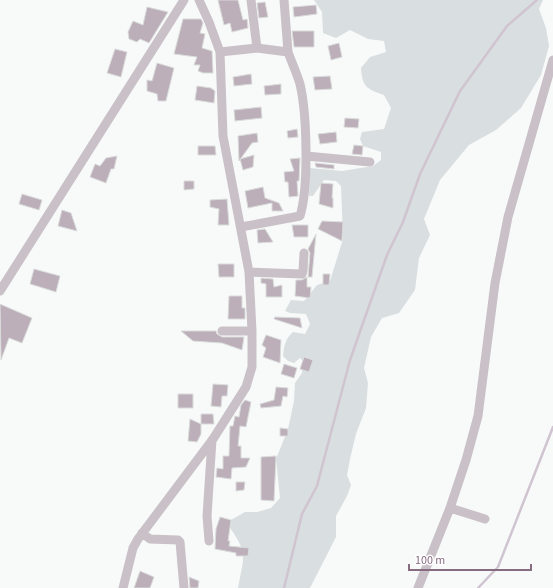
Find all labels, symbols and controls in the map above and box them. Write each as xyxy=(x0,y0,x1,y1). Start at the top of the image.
scale bar xyxy=(409,546,531,572)
text: 100 m xyxy=(415,552,445,569)

